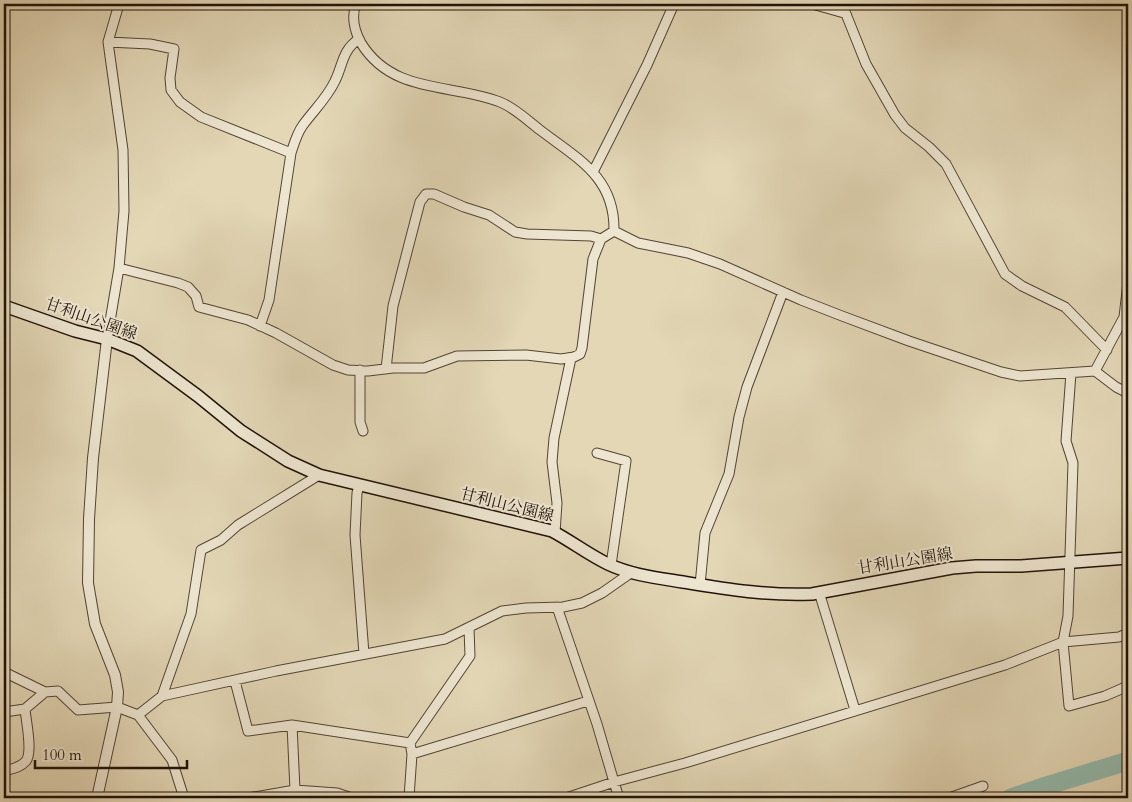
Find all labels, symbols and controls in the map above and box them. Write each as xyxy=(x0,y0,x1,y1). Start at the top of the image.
street label: 甘利山公園線 xyxy=(42,293,140,345)
street label: 甘利山公園線 xyxy=(458,483,556,527)
street label: 甘利山公園線 xyxy=(856,543,954,579)
scale bar xyxy=(35,737,188,769)
text: 100 m xyxy=(42,745,82,765)

